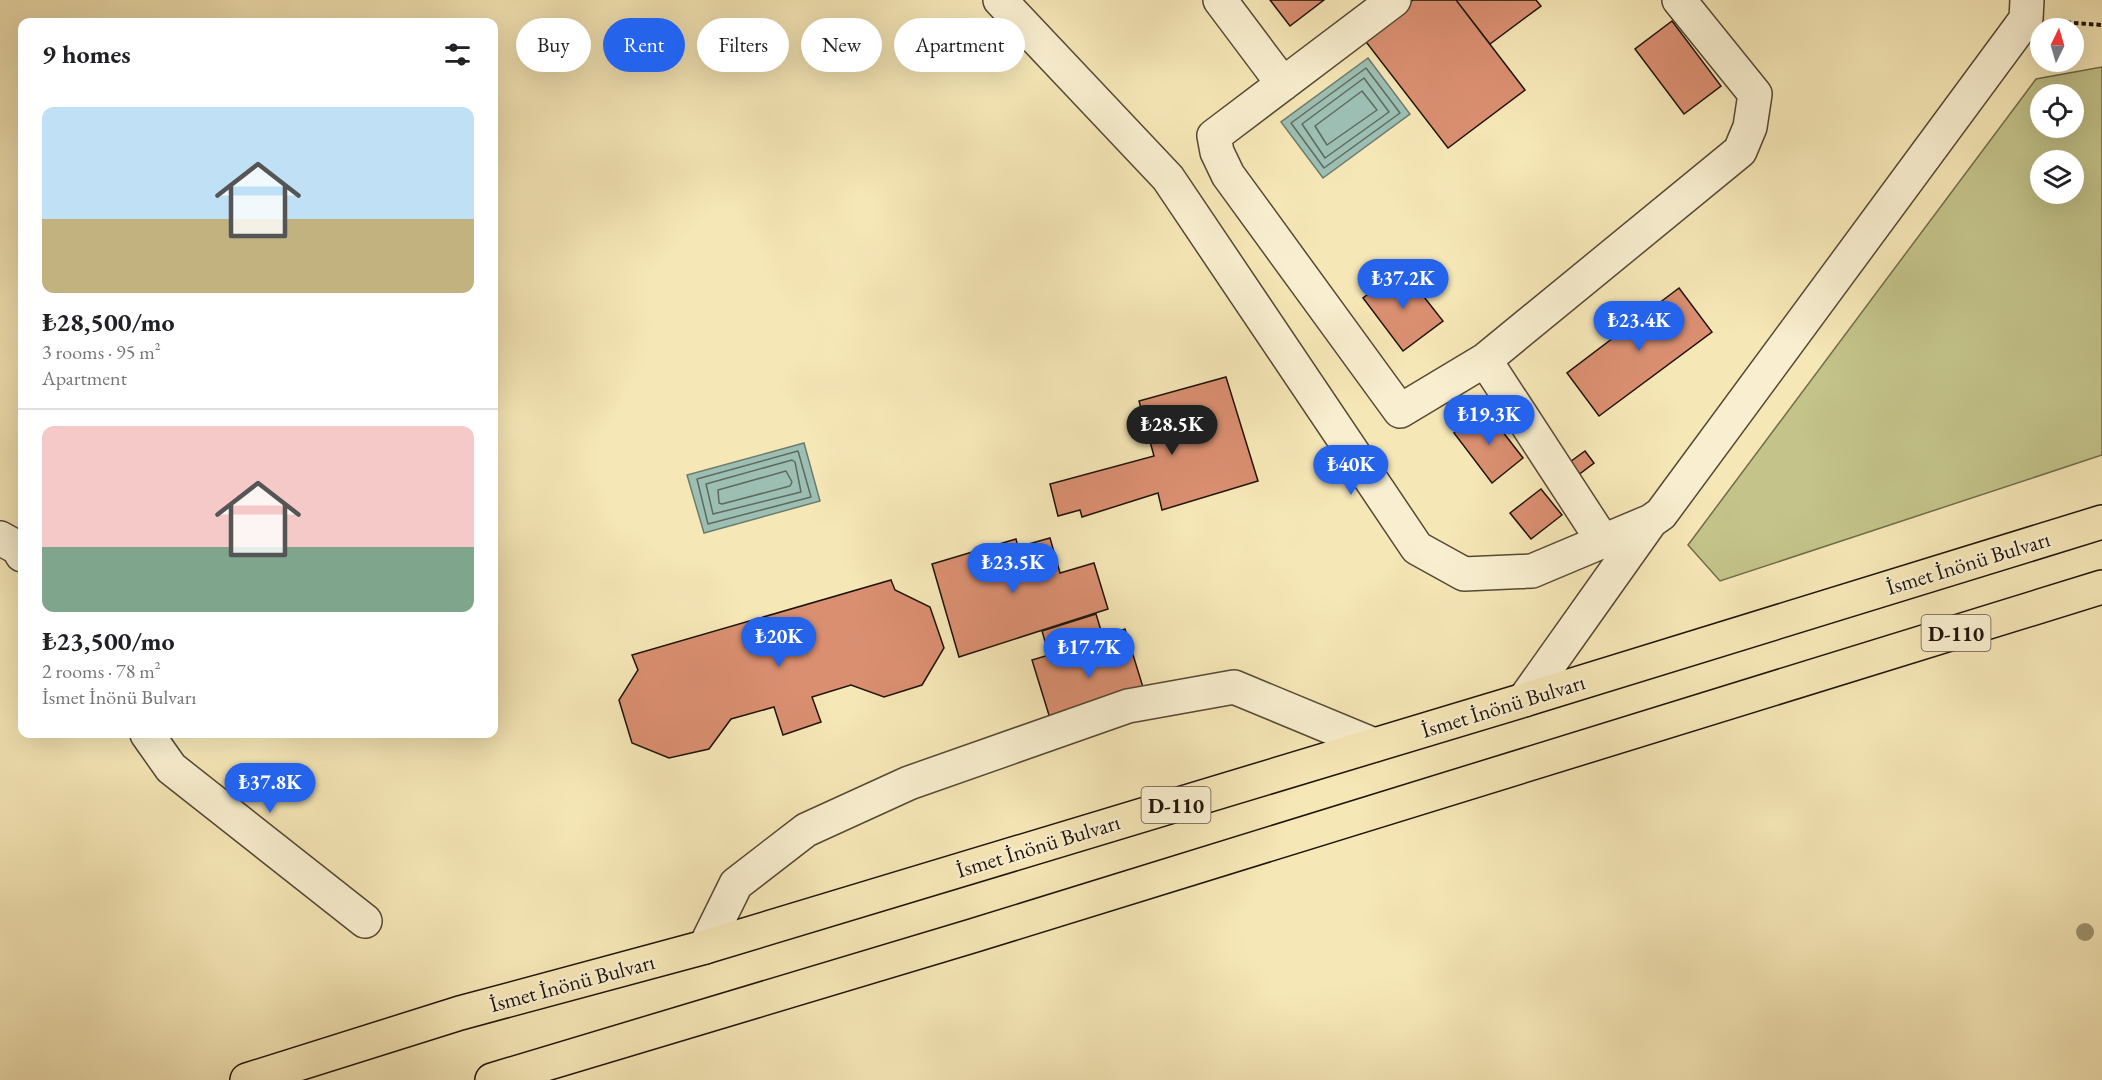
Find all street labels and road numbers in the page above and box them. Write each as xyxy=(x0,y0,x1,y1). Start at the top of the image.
street label: İsmet İnönü Bulvarı xyxy=(1883,524,2053,602)
road number: D-110 xyxy=(1922,615,1990,651)
street label: İsmet İnönü Bulvarı xyxy=(1418,667,1588,745)
road number: D-110 xyxy=(1142,787,1210,823)
street label: İsmet İnönü Bulvarı xyxy=(953,807,1123,885)
street label: İsmet İnönü Bulvarı xyxy=(486,947,658,1019)

